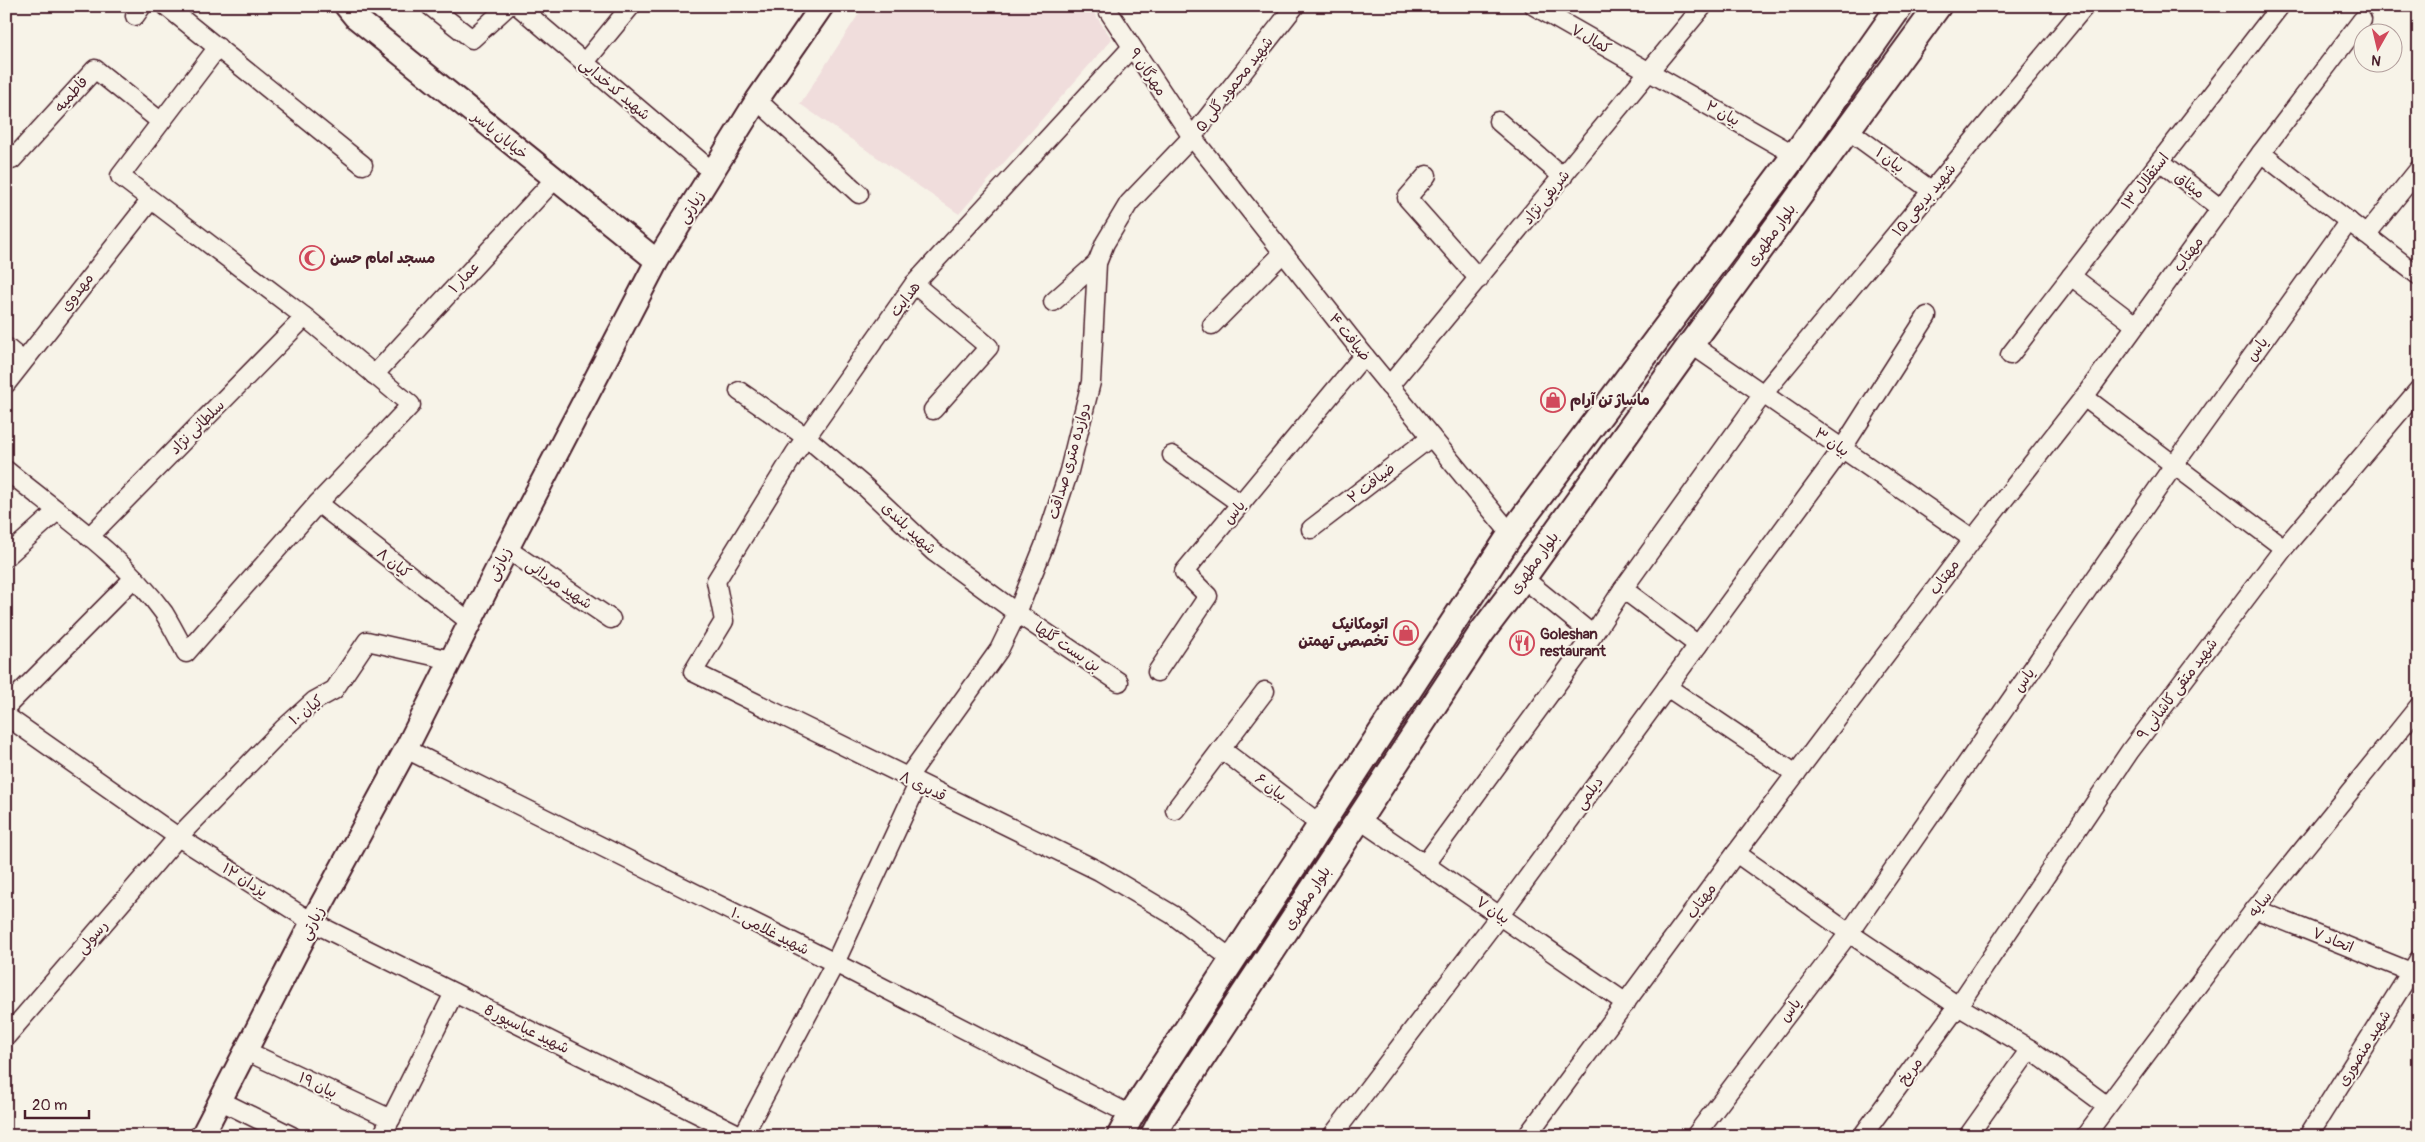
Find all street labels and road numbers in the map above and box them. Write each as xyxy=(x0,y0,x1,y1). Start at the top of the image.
street label: کمال ۷ xyxy=(1567,20,1614,59)
street label: شهید محمود گلی ۵ xyxy=(1191,33,1278,136)
street label: مهرگان ۹ xyxy=(1125,45,1170,100)
street label: شهید کدخدایی xyxy=(575,54,654,125)
street label: فاطمیه xyxy=(50,72,92,116)
street label: بیان ۲ xyxy=(1702,96,1743,130)
street label: خیابان یاسر xyxy=(466,106,532,164)
street label: بیان ۱ xyxy=(1871,144,1908,177)
street label: استقلال ۱۳ xyxy=(2117,149,2173,214)
street label: شهید بدیعی ۱۵ xyxy=(1888,160,1960,241)
street label: شریفی نژاد xyxy=(1519,166,1574,229)
street label: میثاق xyxy=(2171,168,2208,203)
street label: زیارتی xyxy=(674,187,709,227)
street label: بلوار مطهری xyxy=(1742,200,1800,270)
street label: مهتاب xyxy=(2169,233,2208,276)
street label: عمار ۱ xyxy=(445,257,484,297)
street label: مهدوی xyxy=(57,269,98,315)
street label: هدایت xyxy=(886,278,925,321)
street label: ضیافت ۴ xyxy=(1325,309,1375,365)
street label: یاس xyxy=(2242,333,2273,365)
street label: سلطانی نژاد xyxy=(166,396,229,459)
street label: دوازده متری صداقت xyxy=(1044,401,1095,522)
street label: بیان ۳ xyxy=(1811,424,1853,461)
street label: ضیافت ۲ xyxy=(1344,459,1399,508)
street label: یاس xyxy=(1219,497,1250,528)
street label: شهید بلندی xyxy=(877,498,940,559)
street label: بلوار مطهری xyxy=(1505,528,1563,598)
street label: کیان ۸ xyxy=(373,544,415,583)
street label: زیارتی xyxy=(483,544,516,584)
street label: شهید مردانی xyxy=(522,555,596,614)
street label: مهتاب xyxy=(1925,556,1964,599)
street label: بن بست گلها xyxy=(1031,618,1104,676)
street label: شهید متقی کاشانی ۹ xyxy=(2133,635,2222,744)
street label: یاس xyxy=(2009,664,2039,696)
street label: کیان ۱۰ xyxy=(285,691,327,730)
street label: قدیری ۸ xyxy=(896,767,949,806)
street label: بیان ۶ xyxy=(1251,769,1290,805)
street label: دیلمی xyxy=(1571,773,1608,813)
street label: یزدان ۱۲ xyxy=(219,859,271,902)
street label: بلوار مطهری xyxy=(1280,863,1335,934)
street label: مهتاب xyxy=(1682,880,1721,923)
street label: سایه xyxy=(2244,887,2277,921)
street label: بیان ۷ xyxy=(1472,892,1513,928)
street label: زیارتی xyxy=(296,903,329,943)
street label: شهید غلامی ۱۰ xyxy=(727,904,812,959)
street label: رسولی xyxy=(73,917,112,958)
street label: اتحاد ۷ xyxy=(2309,924,2356,957)
street label: یاس xyxy=(1775,994,1806,1026)
street label: شهید عباسپور 8 xyxy=(481,1001,572,1058)
street label: شهید منصوری xyxy=(2334,1007,2395,1090)
street label: مریخ xyxy=(1894,1054,1927,1089)
street label: بیان ۱۹ xyxy=(295,1068,340,1103)

